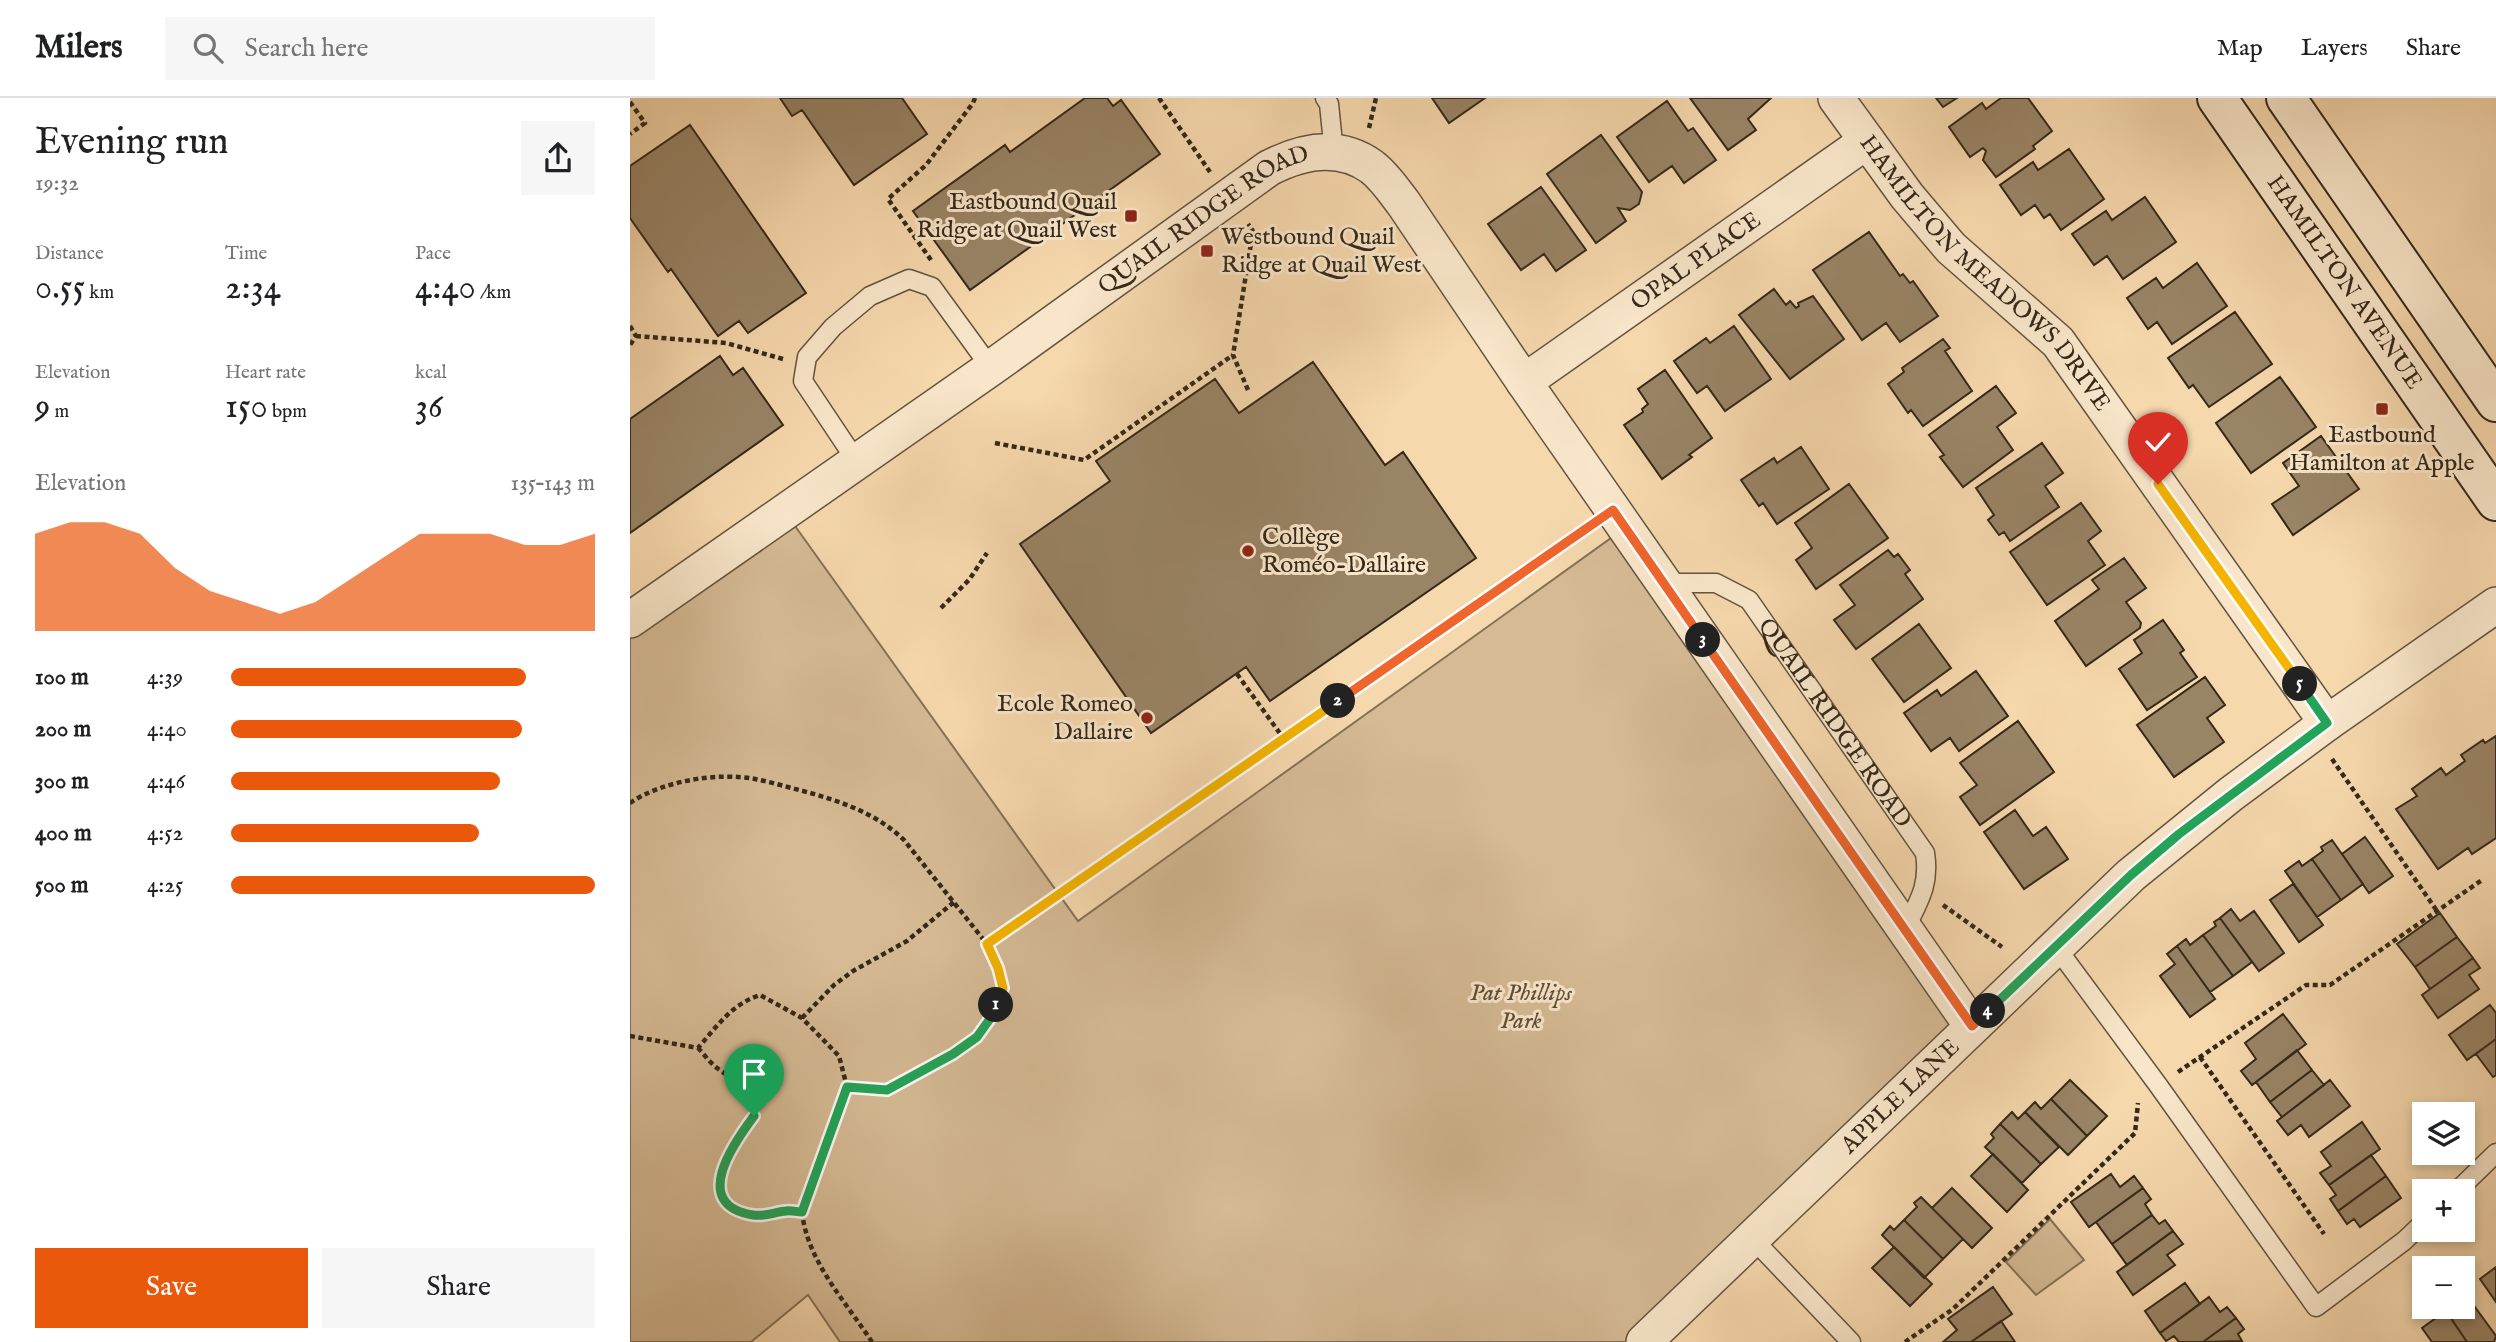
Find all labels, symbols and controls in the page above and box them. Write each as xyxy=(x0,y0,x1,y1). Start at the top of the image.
search box xyxy=(165,17,655,80)
text: Milers xyxy=(35,27,123,69)
icon: search xyxy=(189,29,227,67)
text: Search here xyxy=(245,32,369,65)
text: Map xyxy=(2217,33,2263,64)
text: Layers xyxy=(2301,33,2368,64)
text: Share xyxy=(2406,33,2461,64)
text: Evening run xyxy=(35,119,229,167)
button: share xyxy=(521,121,595,195)
street label: HAMILTON MEADOWS DRIVE xyxy=(1852,129,2118,417)
street label: QUAIL RIDGE ROAD xyxy=(1092,138,1312,302)
text: 19:32 xyxy=(35,169,79,198)
street label: HAMILTON AVENUE xyxy=(2259,169,2430,395)
place label: Eastbound Quail Ridge at Quail West xyxy=(917,187,1117,246)
street label: OPAL PLACE xyxy=(1625,205,1767,318)
marker: Eastbound Quail Ridge at Quail West xyxy=(1123,208,1139,224)
place label: Westbound Quail Ridge at Quail West xyxy=(1221,222,1421,281)
text: Distance xyxy=(35,242,104,266)
text: Time xyxy=(225,242,267,266)
text: Pace xyxy=(415,242,451,266)
marker: Westbound Quail Ridge at Quail West xyxy=(1199,243,1215,259)
text: 0.55 xyxy=(35,266,85,311)
text: 2:34 xyxy=(225,266,281,311)
text: 4:40 xyxy=(415,266,476,311)
text: km xyxy=(85,281,114,305)
text: /km xyxy=(476,281,511,305)
text: Elevation xyxy=(35,361,110,385)
text: Heart rate xyxy=(225,361,306,385)
text: kcal xyxy=(415,361,447,385)
text: 9 xyxy=(35,385,50,430)
text: 150 xyxy=(225,385,268,430)
text: 36 xyxy=(415,385,443,430)
text: m xyxy=(50,400,69,424)
text: bpm xyxy=(268,400,307,424)
marker: Eastbound Hamilton at Apple xyxy=(2374,401,2390,417)
pin xyxy=(2128,412,2188,484)
place label: Eastbound Hamilton at Apple xyxy=(2289,420,2475,479)
icon: check xyxy=(2139,423,2177,461)
text: Elevation xyxy=(35,469,126,498)
text: 135–143 m xyxy=(511,469,595,498)
place label: Collège Roméo-Dallaire xyxy=(1262,522,1426,581)
marker: Collège Roméo-Dallaire xyxy=(1240,543,1256,559)
street label: QUAIL RIDGE ROAD xyxy=(1751,612,1918,834)
pin: 3 xyxy=(1686,622,1720,658)
text: 3 xyxy=(1699,627,1706,651)
text: 100 m xyxy=(35,663,89,692)
text: 4:39 xyxy=(147,663,183,692)
pin: 5 xyxy=(2282,666,2318,702)
text: 5 xyxy=(2296,671,2303,695)
pin: 2 xyxy=(1320,684,1356,718)
text: 2 xyxy=(1333,688,1342,712)
place label: Ecole Romeo Dallaire xyxy=(997,689,1133,748)
marker: Ecole Romeo Dallaire xyxy=(1139,710,1155,726)
text: 200 m xyxy=(35,715,91,744)
text: 4:40 xyxy=(147,715,187,744)
text: 300 m xyxy=(35,767,89,796)
text: 4:46 xyxy=(147,767,185,796)
text: 400 m xyxy=(35,819,92,848)
text: 4:52 xyxy=(147,819,183,848)
text: 500 m xyxy=(35,871,89,900)
text: 4:25 xyxy=(147,871,183,900)
park label: Pat Phillips Park xyxy=(1470,978,1573,1037)
pin: 1 xyxy=(978,988,1014,1023)
text: 1 xyxy=(992,992,999,1016)
pin: 4 xyxy=(1970,993,2006,1028)
text: 4 xyxy=(1983,998,1992,1022)
street label: APPLE LANE xyxy=(1833,1032,1966,1161)
pin xyxy=(724,1044,784,1116)
icon: arrive xyxy=(735,1055,773,1093)
map controls xyxy=(2412,1102,2475,1319)
button: layers xyxy=(2412,1102,2475,1165)
button: + xyxy=(2412,1179,2475,1242)
button: Save xyxy=(35,1248,308,1328)
button: Share xyxy=(322,1248,595,1328)
button: − xyxy=(2412,1256,2475,1319)

